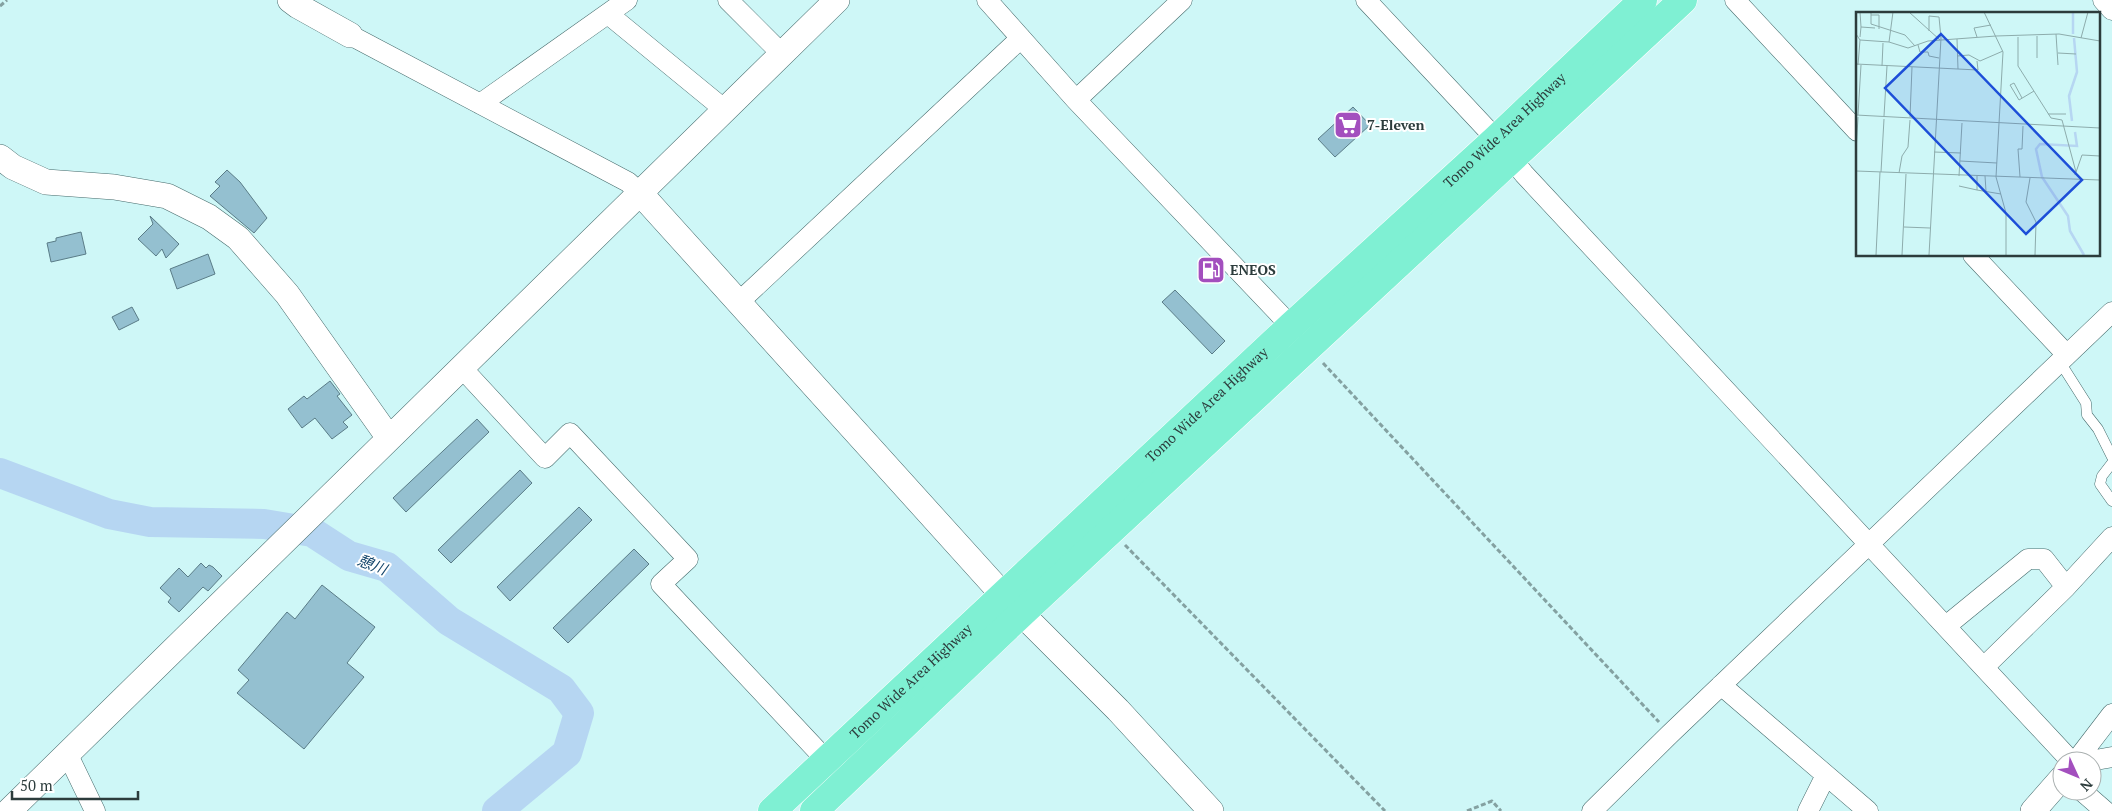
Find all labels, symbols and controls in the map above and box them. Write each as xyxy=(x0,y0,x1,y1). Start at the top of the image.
inset map xyxy=(1856,12,2100,256)
street label: Tomo Wide Area Highway xyxy=(1439,67,1570,192)
supermarket icon: 7-Eleven xyxy=(1333,110,1363,140)
place label: 7-Eleven xyxy=(1367,115,1425,134)
fuel station icon: ENEOS xyxy=(1196,255,1226,285)
place label: ENEOS xyxy=(1230,260,1276,279)
street label: Tomo Wide Area Highway xyxy=(1141,342,1272,466)
water label: 憩川 xyxy=(355,549,392,579)
street label: Tomo Wide Area Highway xyxy=(845,618,976,743)
north arrow xyxy=(2052,751,2102,801)
scale bar xyxy=(12,768,139,800)
text: 50 m xyxy=(20,775,53,795)
text: N xyxy=(2076,775,2097,796)

